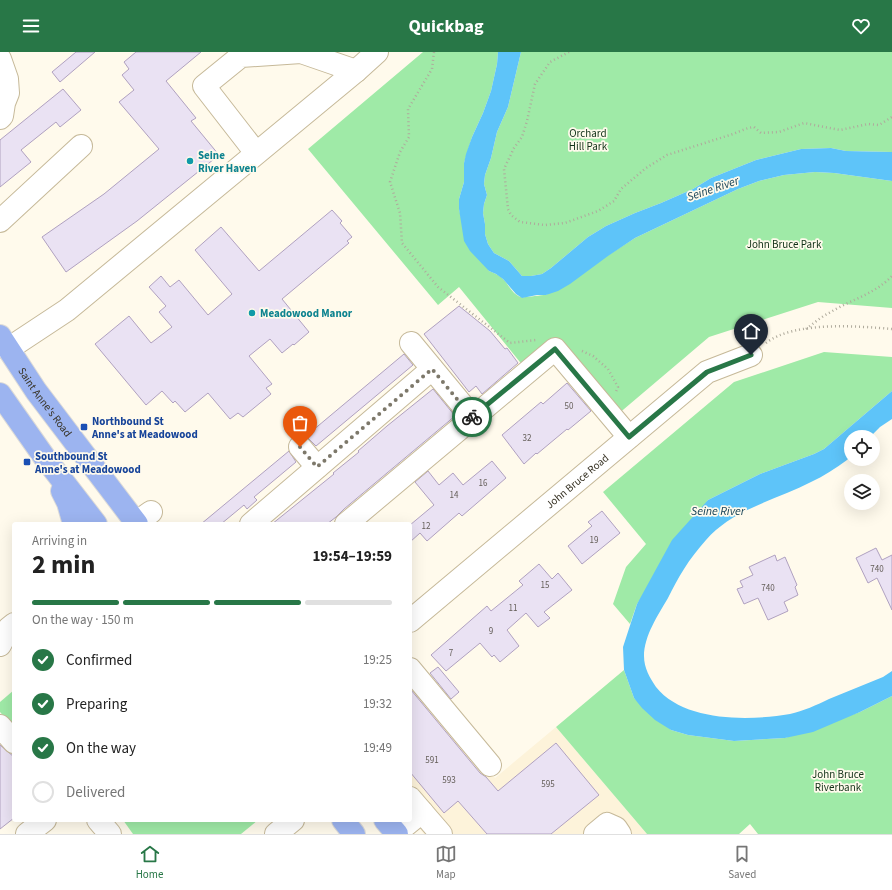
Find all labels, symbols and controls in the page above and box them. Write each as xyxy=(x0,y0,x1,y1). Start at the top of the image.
text: Quickbag xyxy=(408,14,484,39)
icon: menu xyxy=(20,15,42,37)
icon: heart xyxy=(850,15,872,37)
park label: Orchard Hill Park xyxy=(569,126,608,154)
place label: Seine River Haven xyxy=(198,148,257,176)
marker: Seine River Haven xyxy=(185,156,195,166)
water label: Seine River xyxy=(685,172,742,206)
park label: John Bruce Park xyxy=(747,237,822,252)
place label: Meadowood Manor xyxy=(260,306,353,321)
marker: Meadowood Manor xyxy=(247,308,257,318)
pin xyxy=(734,314,768,355)
icon: home xyxy=(740,320,762,342)
street label: Saint Anne's Road xyxy=(15,364,76,440)
courier xyxy=(452,397,492,437)
house number: 50 xyxy=(565,400,574,413)
pin xyxy=(283,406,317,447)
icon: bike xyxy=(461,406,483,428)
icon: bag xyxy=(289,412,311,434)
place label: Northbound St Anne's at Meadowood xyxy=(91,414,198,442)
marker: Northbound St Anne's at Meadowood xyxy=(79,422,89,432)
map controls xyxy=(844,430,880,510)
button: locate xyxy=(844,430,880,466)
house number: 32 xyxy=(523,432,532,445)
place label: Southbound St Anne's at Meadowood xyxy=(34,449,141,477)
street label: John Bruce Road xyxy=(542,450,612,512)
marker: Southbound St Anne's at Meadowood xyxy=(22,457,32,467)
button: layers xyxy=(844,474,880,510)
house number: 16 xyxy=(479,477,488,490)
house number: 14 xyxy=(450,489,459,502)
water label: Seine River xyxy=(691,503,746,520)
house number: 12 xyxy=(422,520,431,533)
text: Arriving in xyxy=(32,532,87,550)
house number: 19 xyxy=(590,534,599,547)
text: 2 min xyxy=(32,546,95,583)
text: 19:54–19:59 xyxy=(312,546,392,567)
house number: 740 xyxy=(870,563,884,576)
house number: 15 xyxy=(541,579,550,592)
house number: 740 xyxy=(761,582,775,595)
house number: 11 xyxy=(509,602,517,615)
text: On the way · 150 m xyxy=(32,611,134,629)
house number: 9 xyxy=(489,625,494,638)
house number: 7 xyxy=(449,647,454,660)
icon: check xyxy=(32,649,54,671)
text: Confirmed xyxy=(66,650,132,671)
text: 19:25 xyxy=(363,651,392,669)
icon: check xyxy=(32,693,54,715)
text: Preparing xyxy=(66,694,127,715)
text: 19:32 xyxy=(363,695,392,713)
icon: check xyxy=(32,737,54,759)
text: On the way xyxy=(66,738,136,759)
text: 19:49 xyxy=(363,739,392,757)
house number: 591 xyxy=(425,754,439,767)
park label: John Bruce Riverbank xyxy=(812,767,865,795)
house number: 593 xyxy=(442,774,456,787)
house number: 595 xyxy=(541,778,555,791)
text: Delivered xyxy=(66,782,125,803)
tab: Home xyxy=(136,843,163,882)
tab: Map xyxy=(435,843,457,882)
tab: Saved xyxy=(728,843,756,882)

